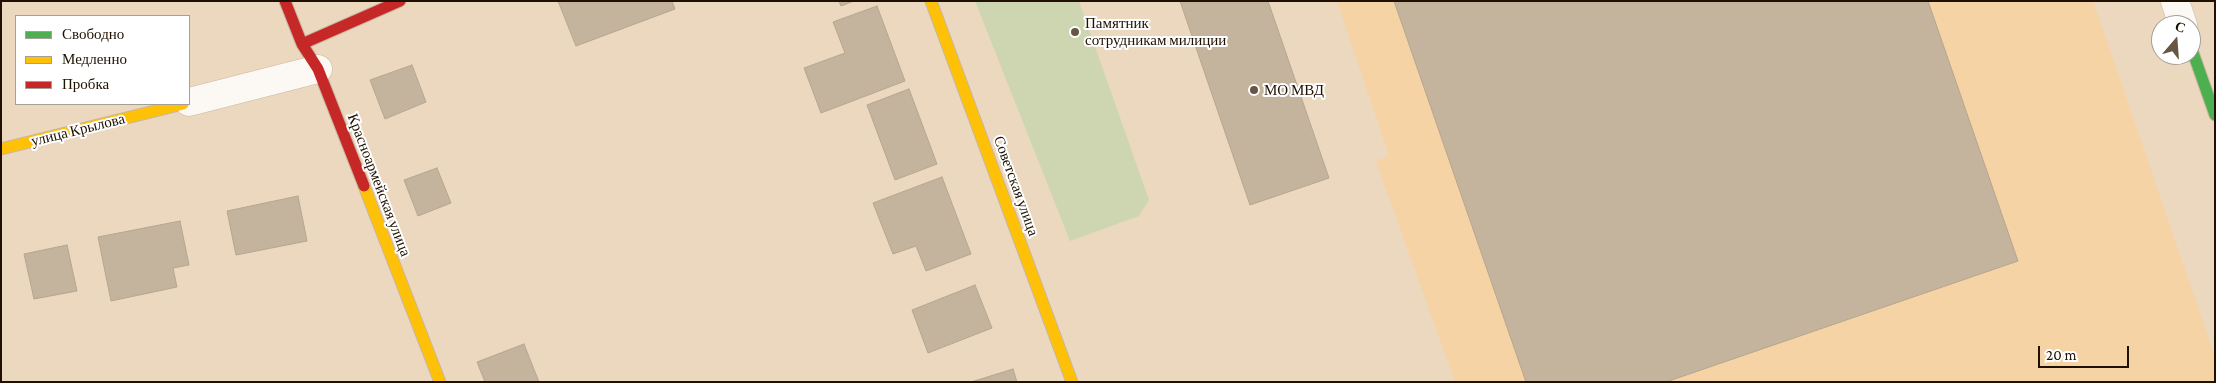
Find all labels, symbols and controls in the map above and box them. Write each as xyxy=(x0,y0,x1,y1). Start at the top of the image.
place label: Памятник сотрудникам милиции xyxy=(1085,14,1226,49)
legend xyxy=(15,15,190,105)
north arrow xyxy=(2151,15,2201,65)
text: С xyxy=(2173,18,2188,36)
text: Свободно xyxy=(62,26,124,42)
marker: Памятник сотрудникам милиции xyxy=(1069,26,1081,38)
text: Медленно xyxy=(62,51,127,67)
text: Пробка xyxy=(62,76,109,92)
place label: МО МВД xyxy=(1264,81,1324,99)
marker: МО МВД xyxy=(1248,84,1260,96)
street label: улица Крылова xyxy=(29,110,127,150)
street label: Красноармейская улица xyxy=(343,111,415,259)
street label: Советская улица xyxy=(990,134,1042,238)
scale bar xyxy=(2041,336,2132,368)
text: 20 m xyxy=(2046,347,2077,363)

